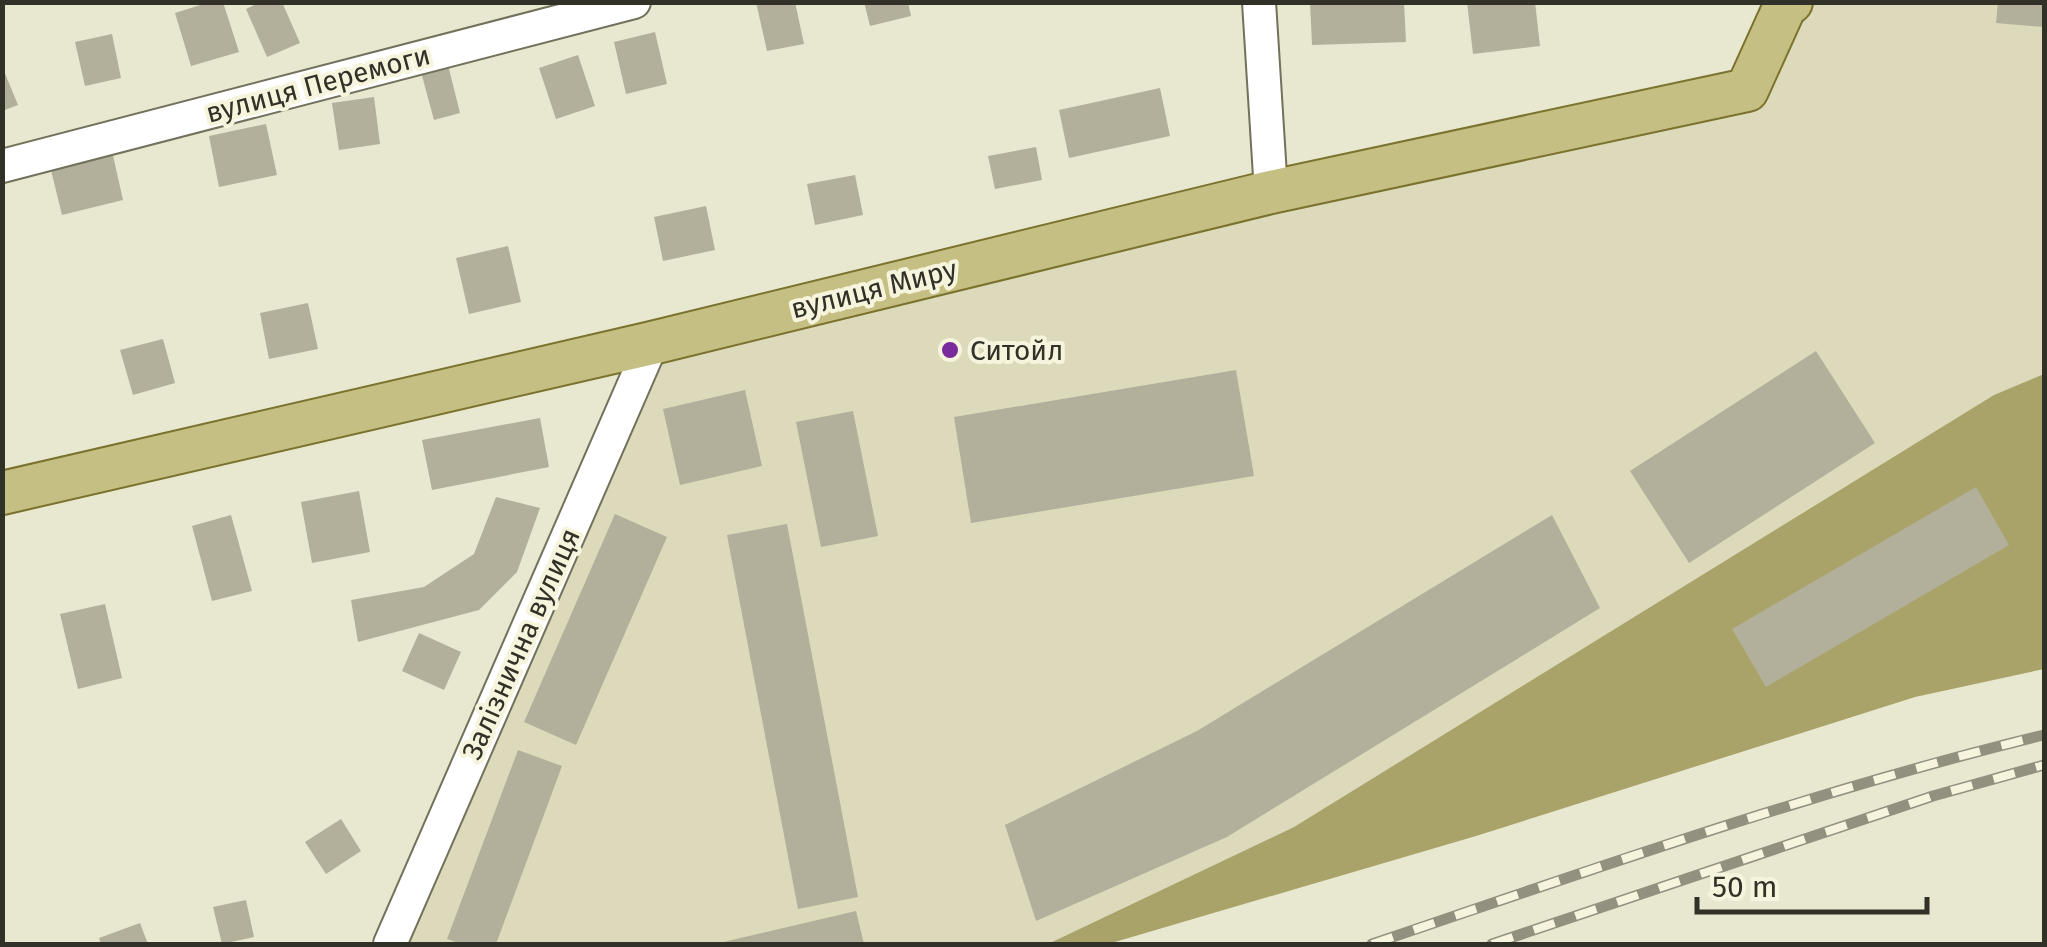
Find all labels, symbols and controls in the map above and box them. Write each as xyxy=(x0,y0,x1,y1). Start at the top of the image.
street label: вулиця Перемоги xyxy=(202,38,434,130)
street label: вулиця Миру xyxy=(788,252,961,326)
place label: Ситойл xyxy=(970,334,1063,367)
marker: Ситойл xyxy=(939,339,961,361)
street label: Залізнична вулиця xyxy=(455,523,587,765)
scale bar xyxy=(1697,852,1927,914)
text: 50 m xyxy=(1712,869,1777,905)

